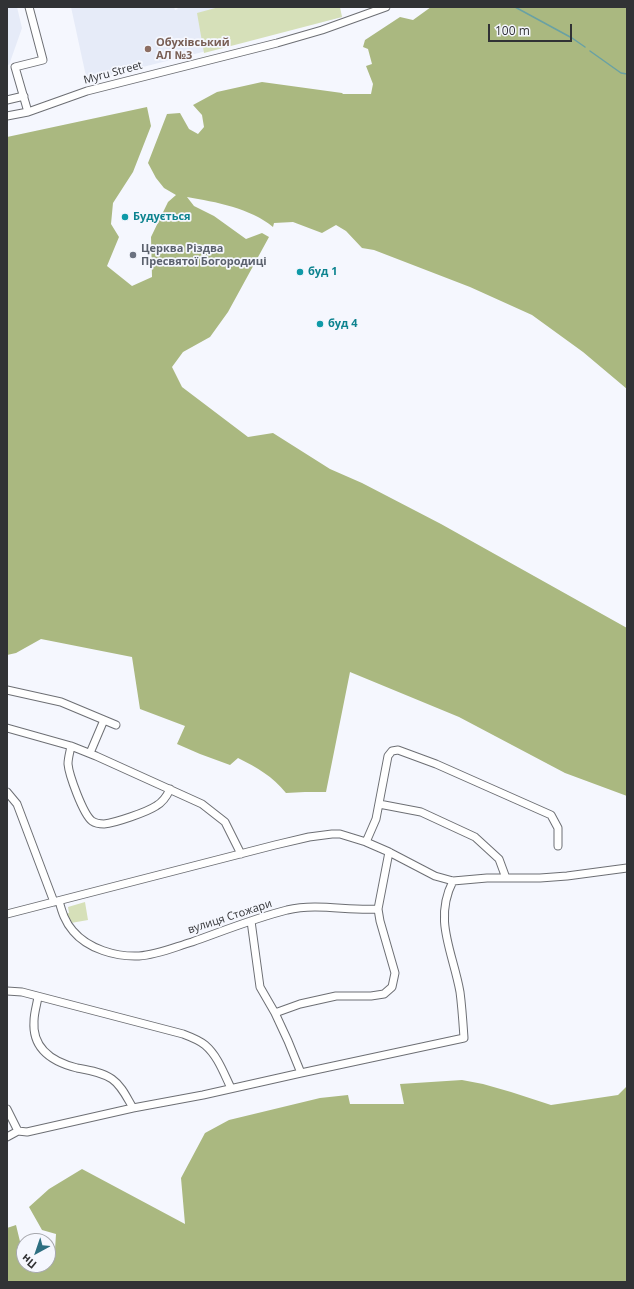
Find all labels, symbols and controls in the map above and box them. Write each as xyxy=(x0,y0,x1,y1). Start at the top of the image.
scale bar xyxy=(490,16,574,42)
text: 100 m xyxy=(495,22,530,39)
place label: Обухівський АЛ №3 xyxy=(156,36,230,62)
marker: Обухівський АЛ №3 xyxy=(143,44,153,54)
street label: Myru Street xyxy=(82,59,144,87)
place label: Будується xyxy=(133,210,191,224)
marker: Будується xyxy=(120,212,130,222)
place label: Церква Різдва Пресвятої Богородиці xyxy=(141,242,267,268)
marker: Церква Різдва Пресвятої Богородиці xyxy=(128,250,138,260)
place label: буд 1 xyxy=(308,265,338,279)
marker: буд 1 xyxy=(295,267,305,277)
place label: буд 4 xyxy=(328,317,358,331)
marker: буд 4 xyxy=(315,319,325,329)
street label: вулиця Стожари xyxy=(186,897,274,937)
north arrow xyxy=(16,1233,56,1273)
text: Пн xyxy=(18,1251,39,1273)

